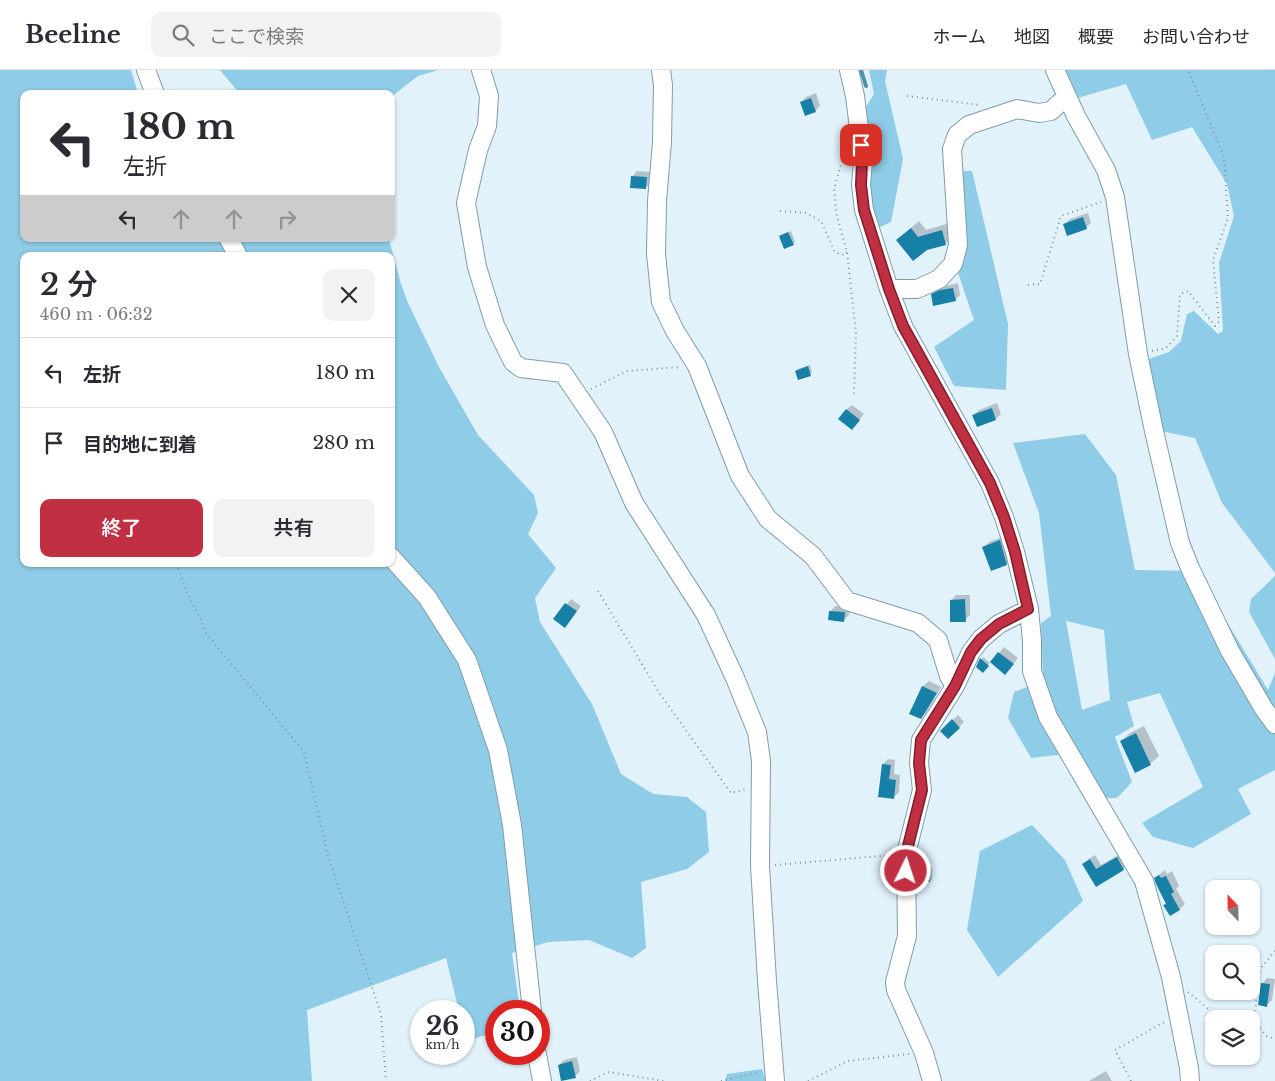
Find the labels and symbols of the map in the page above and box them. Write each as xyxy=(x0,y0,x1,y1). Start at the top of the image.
pin xyxy=(840,124,882,166)
position arrow xyxy=(879,844,931,896)
north arrow xyxy=(1205,880,1260,935)
speed limit sign: 30 xyxy=(485,1000,550,1065)

